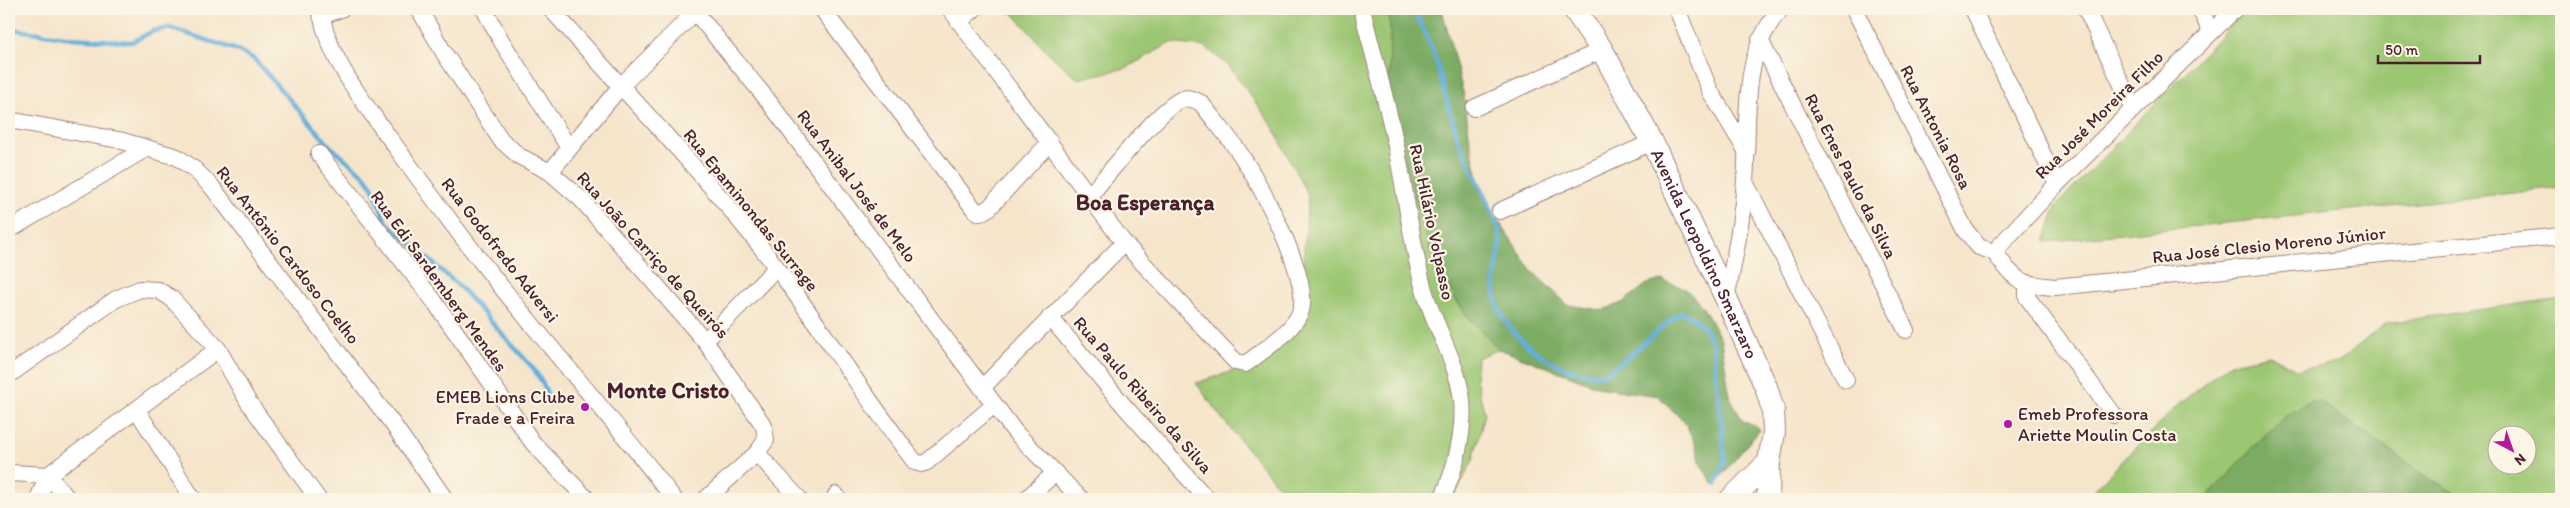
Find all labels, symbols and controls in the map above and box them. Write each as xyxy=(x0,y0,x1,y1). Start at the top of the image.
scale bar xyxy=(2378,32,2480,64)
text: 50 m xyxy=(2385,41,2418,59)
street label: Rua José Moreira Filho xyxy=(2030,46,2168,184)
street label: Rua Antonia Rosa xyxy=(1895,61,1977,193)
street label: Rua Enes Paulo da Silva xyxy=(1800,90,1903,263)
street label: Rua Anibal José de Melo xyxy=(792,105,922,267)
street label: Rua Epaminondas Surrage xyxy=(679,124,823,296)
street label: Rua Hilário Volpasso xyxy=(1405,142,1459,302)
street label: Avenida Leopoldino Smarzaro xyxy=(1646,146,1763,362)
street label: Rua Antônio Cardoso Coelho xyxy=(212,161,364,349)
street label: Rua João Carriço de Queirós xyxy=(572,167,734,343)
street label: Rua Godofredo Adversi xyxy=(437,173,563,327)
street label: Rua Edi Sardemberg Mendes xyxy=(366,186,512,376)
district label: Boa Esperança xyxy=(1076,189,1214,216)
street label: Rua José Clesio Moreno Júnior xyxy=(2151,222,2388,268)
street label: Rua Paulo Ribeiro da Silva xyxy=(1069,312,1218,479)
district label: Monte Cristo xyxy=(607,377,729,404)
place label: EMEB Lions Clube Frade e a Freira xyxy=(436,386,576,429)
marker: EMEB Lions Clube Frade e a Freira xyxy=(579,401,591,413)
place label: Emeb Professora Ariette Moulin Costa xyxy=(2018,403,2177,446)
marker: Emeb Professora Ariette Moulin Costa xyxy=(2002,418,2014,430)
north arrow xyxy=(2488,426,2538,476)
text: N xyxy=(2511,450,2529,469)

